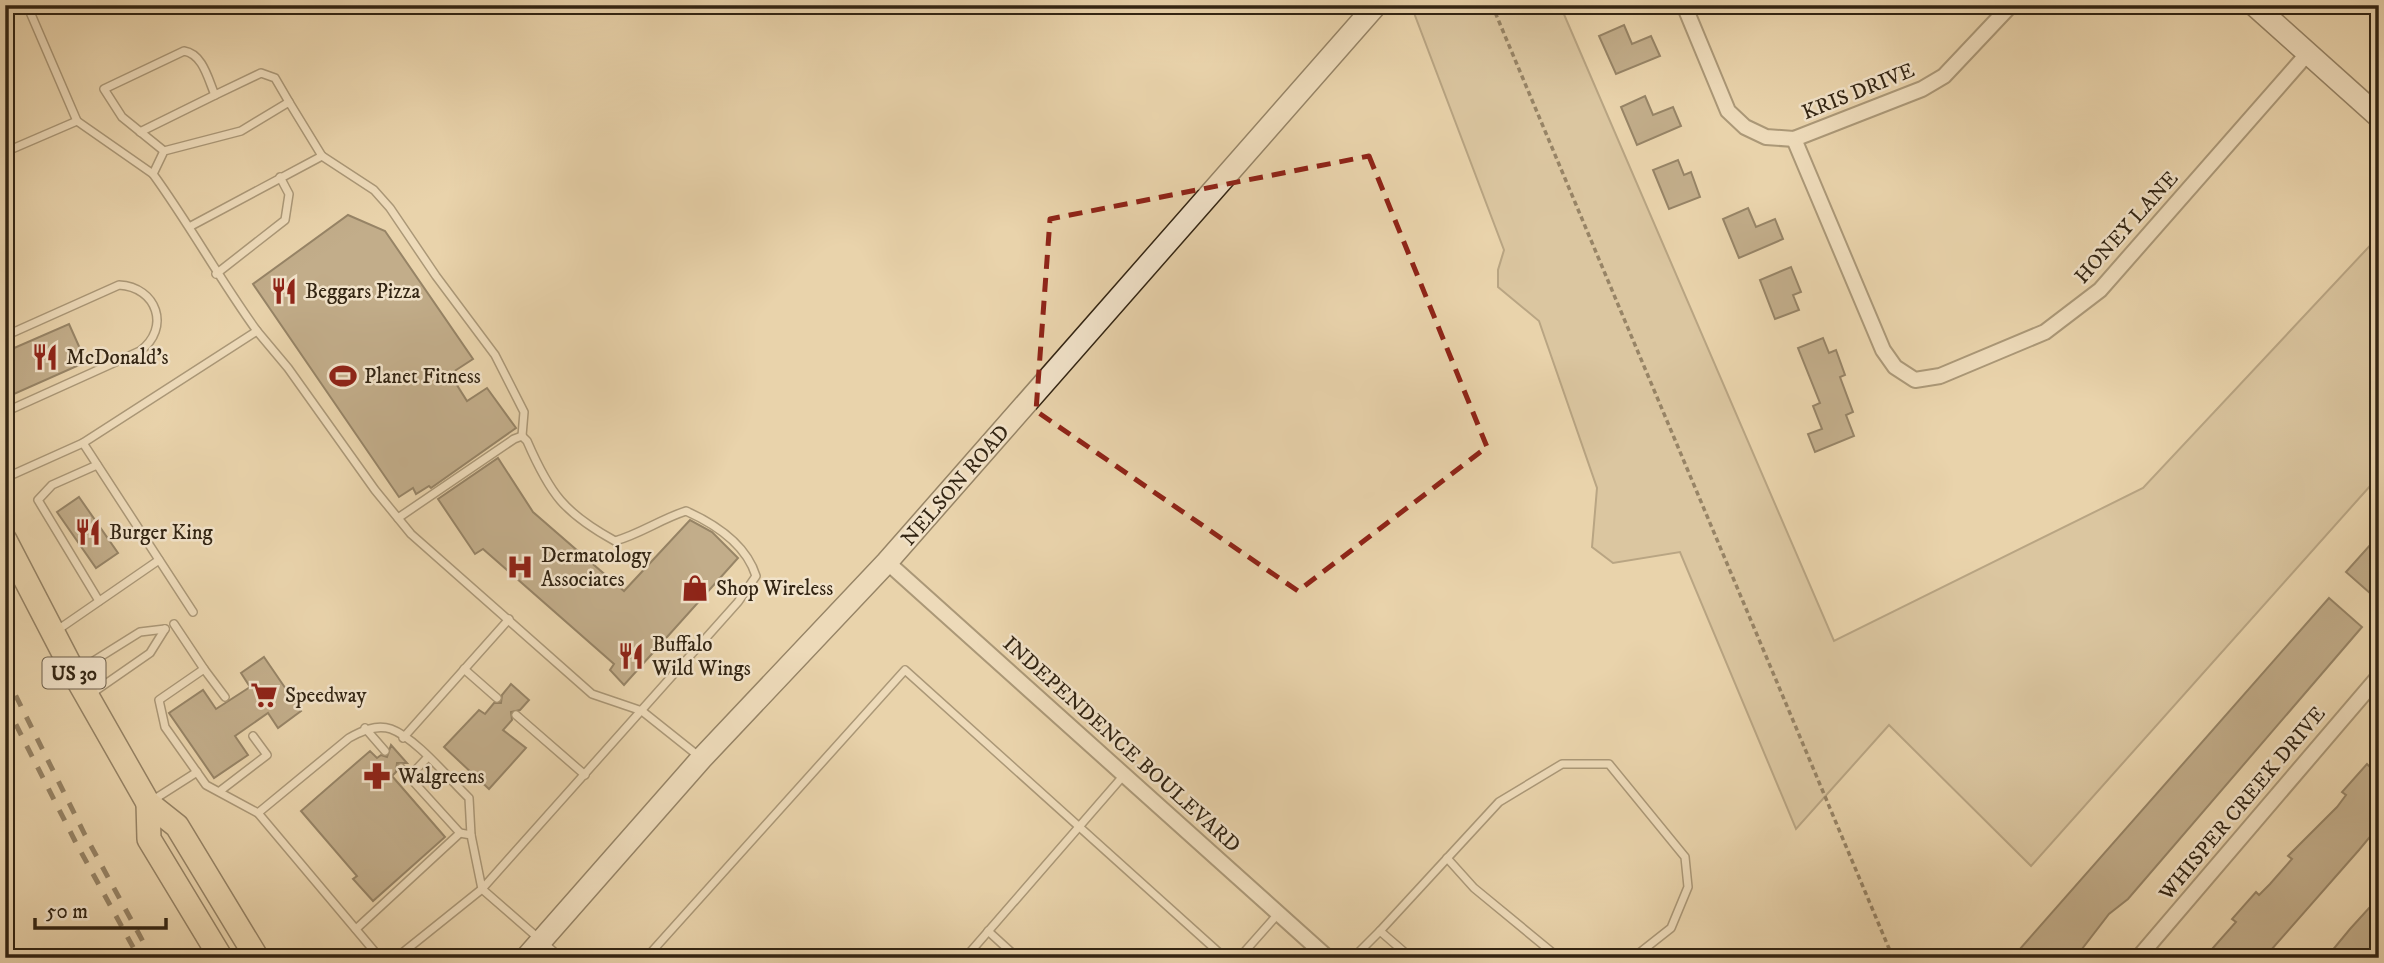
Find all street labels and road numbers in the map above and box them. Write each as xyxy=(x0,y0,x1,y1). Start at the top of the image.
street label: KRIS DRIVE xyxy=(1798,58,1919,126)
street label: HONEY LANE xyxy=(2069,166,2184,289)
street label: NELSON ROAD xyxy=(896,420,1015,552)
street label: INDEPENDENCE BOULEVARD xyxy=(997,631,1246,858)
road number: US 30 xyxy=(42,658,106,688)
street label: WHISPER CREEK DRIVE xyxy=(2153,701,2332,907)

